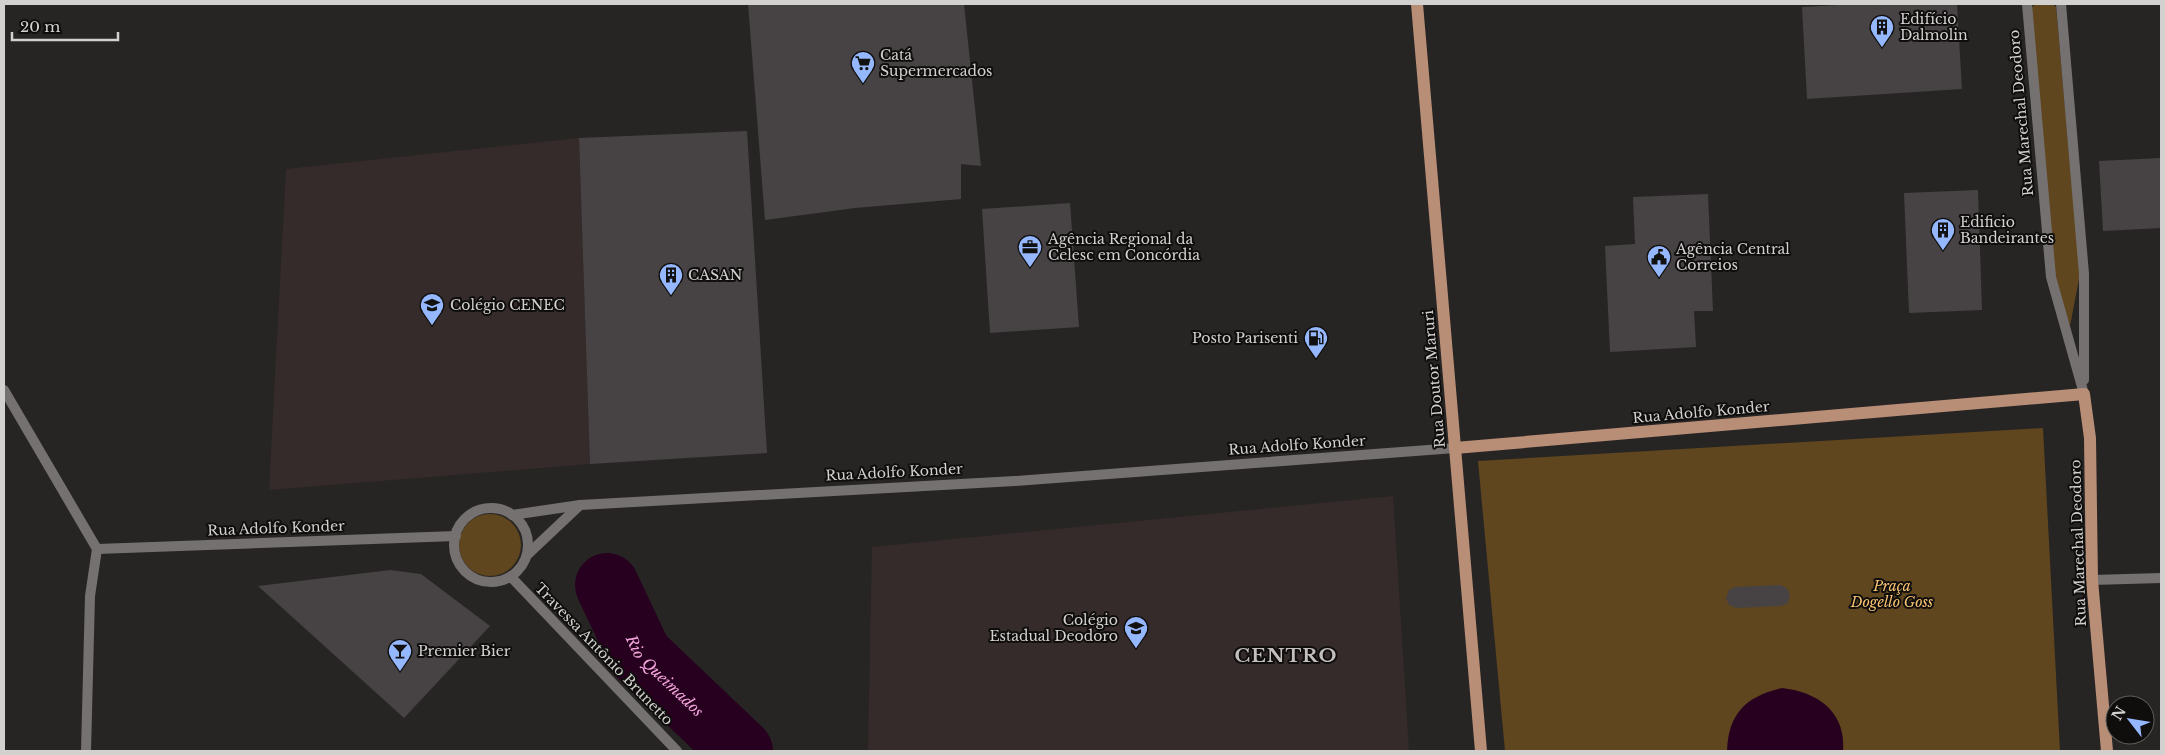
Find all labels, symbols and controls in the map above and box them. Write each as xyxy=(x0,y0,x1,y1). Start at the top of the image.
scale bar xyxy=(12,10,119,42)
place label: Edifício Dalmolin xyxy=(1900,10,1968,44)
building icon: Edifício Dalmolin xyxy=(1869,14,1895,48)
text: 20 m xyxy=(20,17,60,36)
street label: Rua Marechal Deodoro xyxy=(2005,29,2037,197)
place label: Catá Supermercados xyxy=(880,46,992,80)
supermarket icon: Catá Supermercados xyxy=(850,50,876,84)
place label: Edificio Bandeirantes xyxy=(1960,213,2054,247)
building icon: Edificio Bandeirantes xyxy=(1930,217,1956,251)
place label: Agência Regional da Celesc em Concórdia xyxy=(1047,230,1200,264)
office icon: Agência Regional da Celesc em Concórdia xyxy=(1017,234,1043,268)
place label: Agência Central Correios xyxy=(1675,240,1790,274)
public building icon: Agência Central Correios xyxy=(1646,244,1672,278)
building icon: CASAN xyxy=(658,262,684,296)
place label: CASAN xyxy=(688,266,743,284)
school or university icon: Colégio CENEC xyxy=(419,292,445,326)
place label: Colégio CENEC xyxy=(450,296,565,314)
street label: Rua Doutor Maruri xyxy=(1419,309,1449,449)
fuel station icon: Posto Parisenti xyxy=(1303,325,1329,359)
place label: Posto Parisenti xyxy=(1192,329,1298,347)
street label: Rua Adolfo Konder xyxy=(1632,397,1771,427)
street label: Rua Adolfo Konder xyxy=(1228,431,1367,459)
street label: Rua Adolfo Konder xyxy=(825,459,963,485)
street label: Rua Marechal Deodoro xyxy=(2066,459,2090,627)
street label: Rua Adolfo Konder xyxy=(207,517,345,539)
park label: Praça Dogello Goss xyxy=(1850,577,1933,611)
street label: Travessa Antônio Brunetto xyxy=(531,579,677,729)
place label: Colégio Estadual Deodoro xyxy=(989,611,1118,645)
school or university icon: Colégio Estadual Deodoro xyxy=(1123,615,1149,649)
water label: Rio Queimados xyxy=(622,631,708,720)
bar icon: Premier Bier xyxy=(387,638,413,672)
place label: Premier Bier xyxy=(418,642,511,660)
district label: CENTRO xyxy=(1235,644,1337,667)
north arrow xyxy=(2105,695,2155,745)
text: N xyxy=(2108,703,2130,724)

